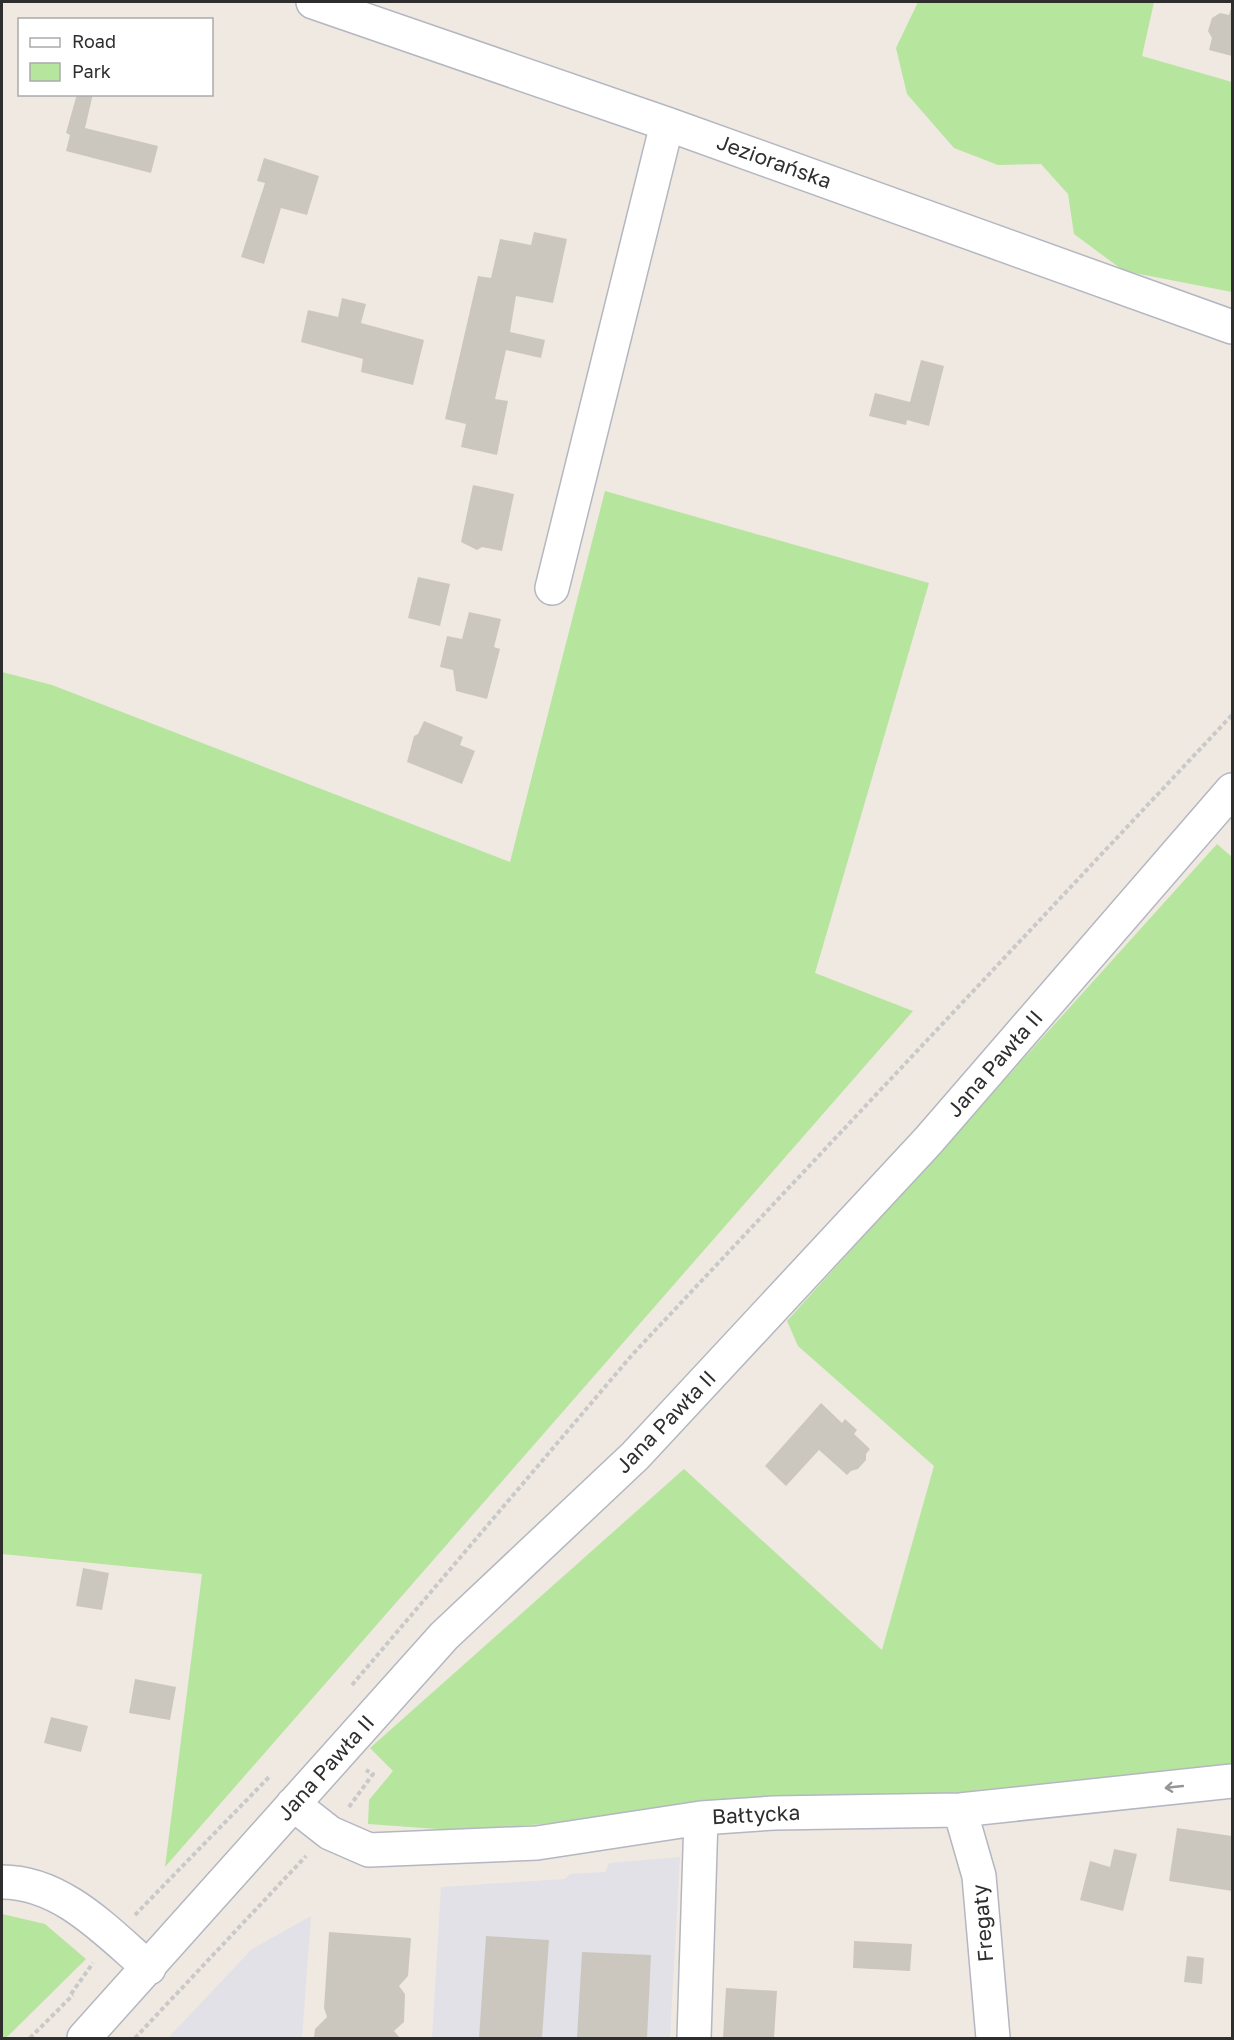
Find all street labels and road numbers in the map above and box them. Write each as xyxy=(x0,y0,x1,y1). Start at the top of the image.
street label: Jeziorańska xyxy=(713,128,835,194)
street label: Jana Pawła II xyxy=(941,1005,1048,1122)
street label: Jana Pawła II xyxy=(610,1364,721,1478)
street label: Jana Pawła II xyxy=(271,1709,379,1826)
street label: Bałtycka xyxy=(711,1799,801,1829)
street label: Fregaty xyxy=(966,1883,998,1963)

